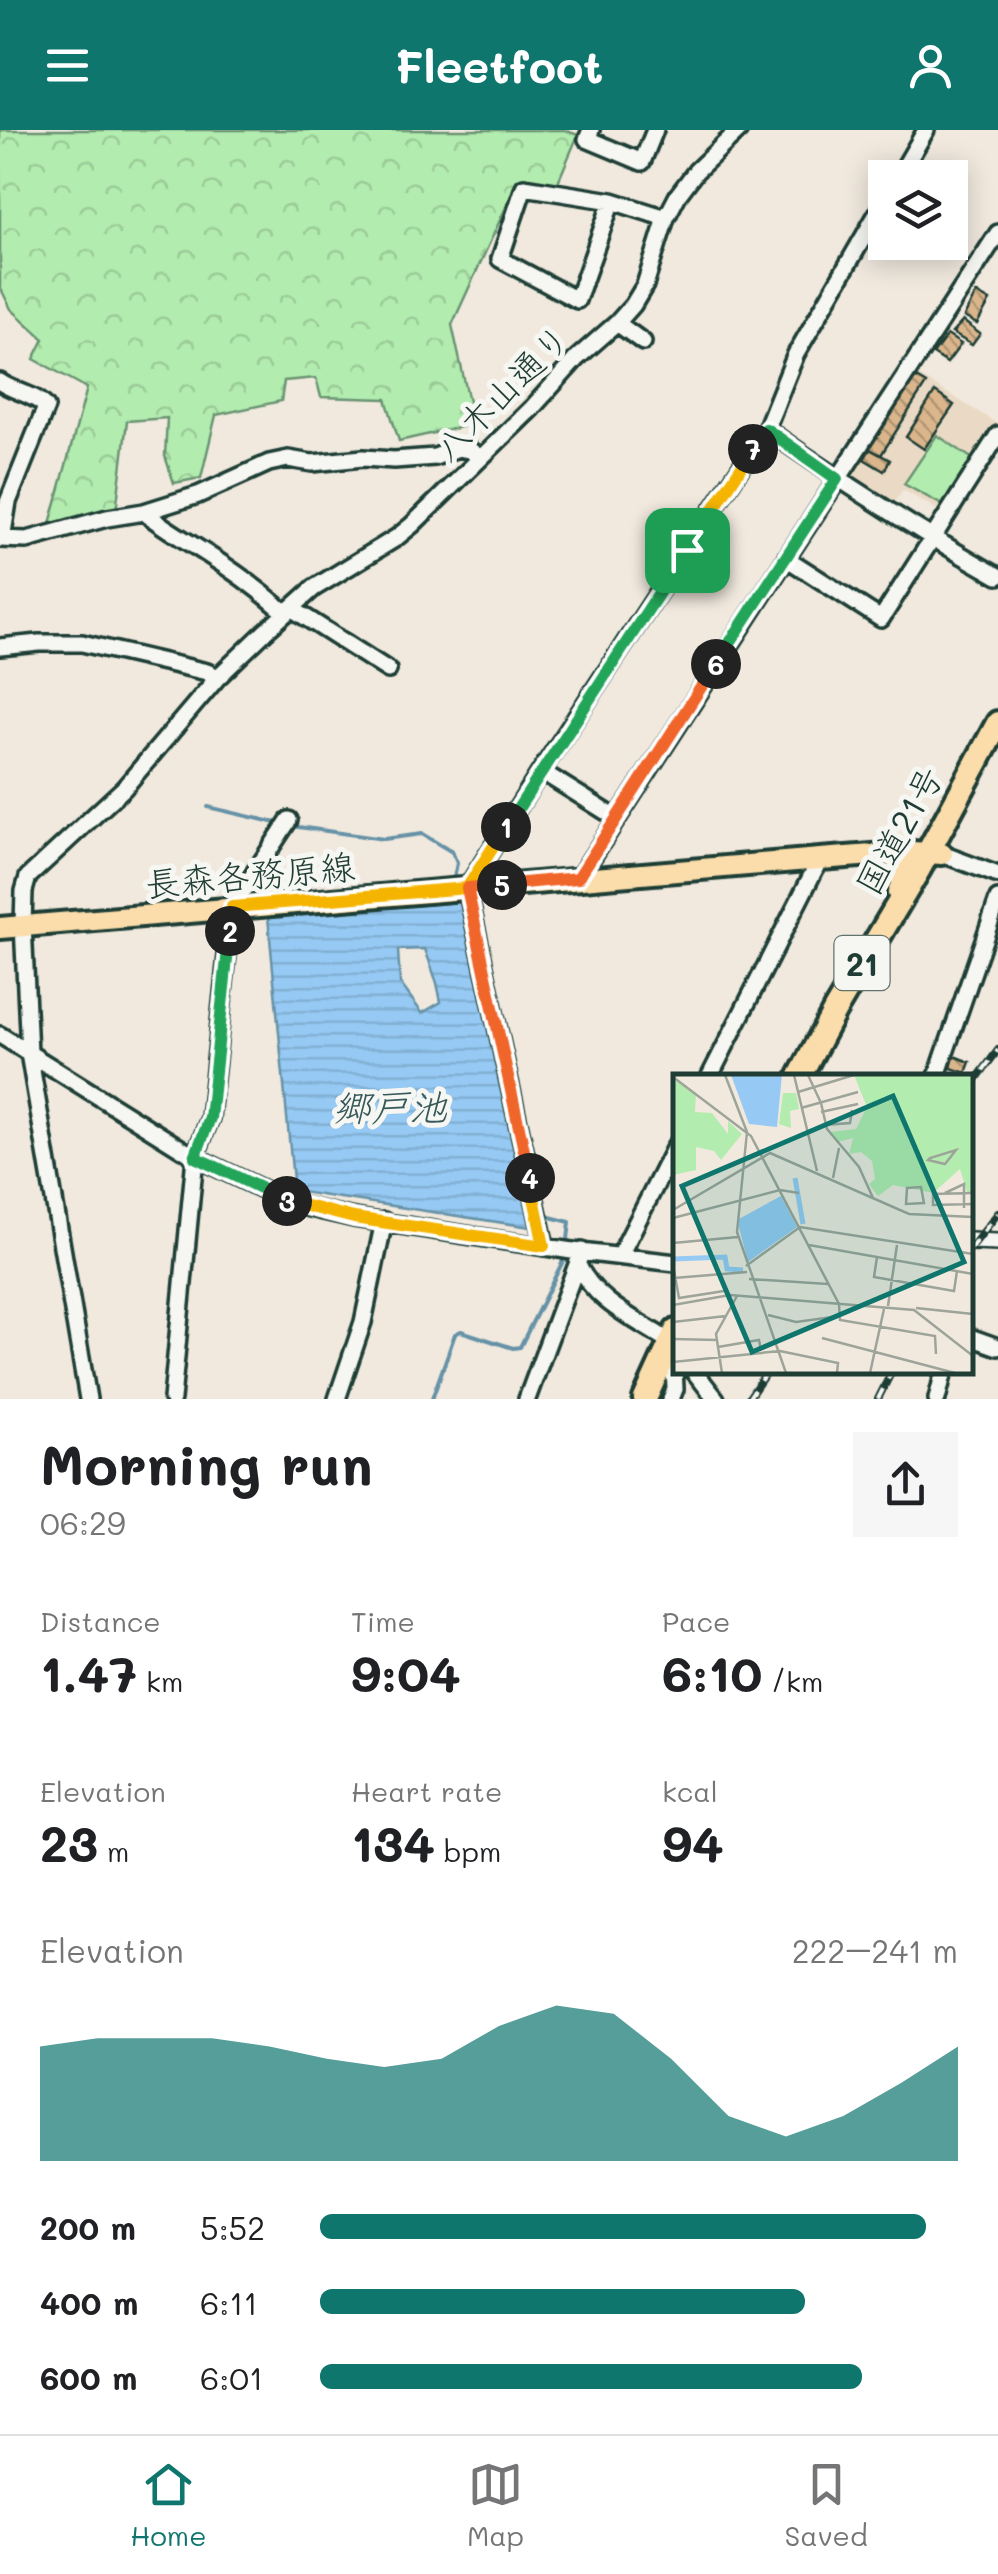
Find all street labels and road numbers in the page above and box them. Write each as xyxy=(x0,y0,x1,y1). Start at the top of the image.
street label: 八木山通り xyxy=(423,314,579,470)
street label: 国道21号 xyxy=(844,758,952,902)
street label: 長森各務原線 xyxy=(143,842,357,906)
road number: 21 xyxy=(834,936,890,990)

